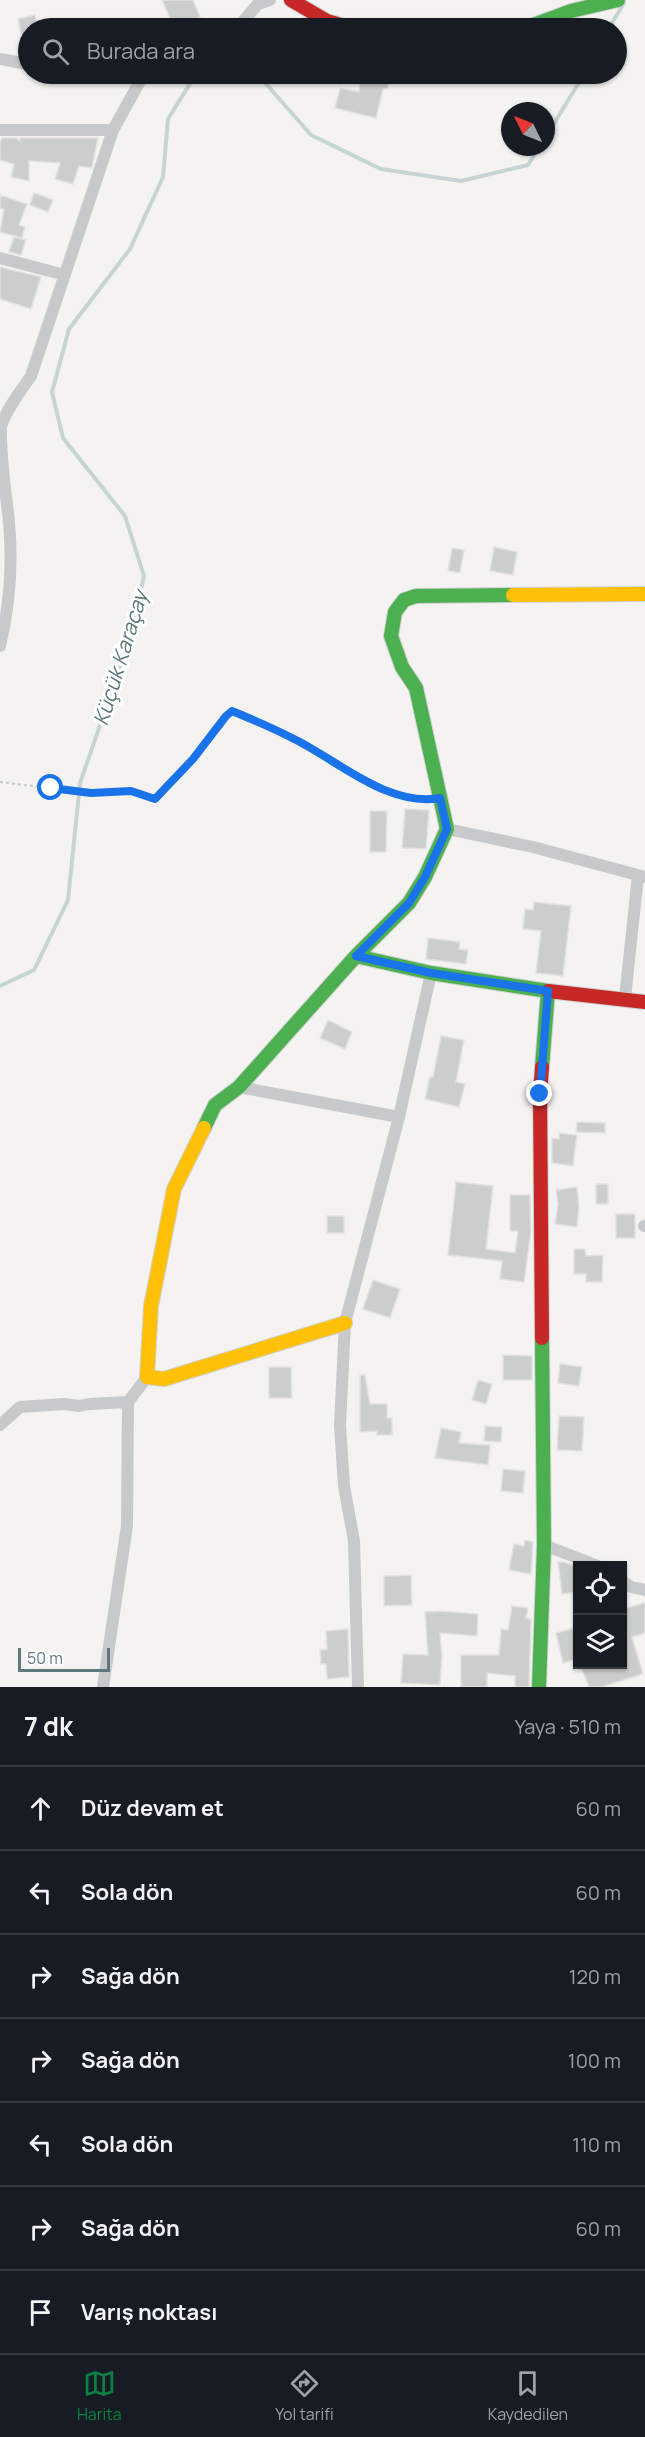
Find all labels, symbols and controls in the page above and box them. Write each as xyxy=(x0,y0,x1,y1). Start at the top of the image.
search box xyxy=(18,18,627,84)
icon: search xyxy=(39,35,72,68)
text: Burada ara xyxy=(87,36,195,66)
north arrow xyxy=(501,102,555,156)
water label: Küçük Karaçay xyxy=(86,584,155,729)
route start xyxy=(37,774,63,800)
route end xyxy=(526,1080,552,1106)
map controls xyxy=(573,1561,627,1669)
button: locate xyxy=(573,1561,627,1615)
button: layers xyxy=(573,1615,627,1669)
scale bar xyxy=(18,1645,110,1672)
text: 50 m xyxy=(27,1647,63,1669)
text: 7 dk xyxy=(24,1708,73,1744)
text: Yaya · 510 m xyxy=(515,1713,621,1740)
icon: ahead xyxy=(24,1792,57,1825)
text: Düz devam et xyxy=(81,1793,224,1823)
text: 60 m xyxy=(575,1795,621,1822)
icon: left xyxy=(24,1876,57,1909)
text: Sola dön xyxy=(81,1877,173,1907)
text: 60 m xyxy=(575,1879,621,1906)
icon: right xyxy=(24,1960,57,1993)
text: Sağa dön xyxy=(81,1961,180,1991)
text: 120 m xyxy=(569,1963,621,1990)
icon: right xyxy=(24,2044,57,2077)
text: Sağa dön xyxy=(81,2045,180,2075)
text: 100 m xyxy=(568,2047,621,2074)
icon: left xyxy=(24,2128,57,2161)
text: Sola dön xyxy=(81,2129,173,2159)
text: 110 m xyxy=(572,2131,621,2158)
icon: right xyxy=(24,2212,57,2245)
text: Sağa dön xyxy=(81,2213,180,2243)
text: 60 m xyxy=(575,2215,621,2242)
icon: arrive xyxy=(24,2296,57,2329)
text: Varış noktası xyxy=(81,2297,217,2327)
tab: Harita xyxy=(77,2367,122,2425)
tab: Yol tarifi xyxy=(275,2367,334,2425)
tab: Kaydedilen xyxy=(488,2367,568,2425)

